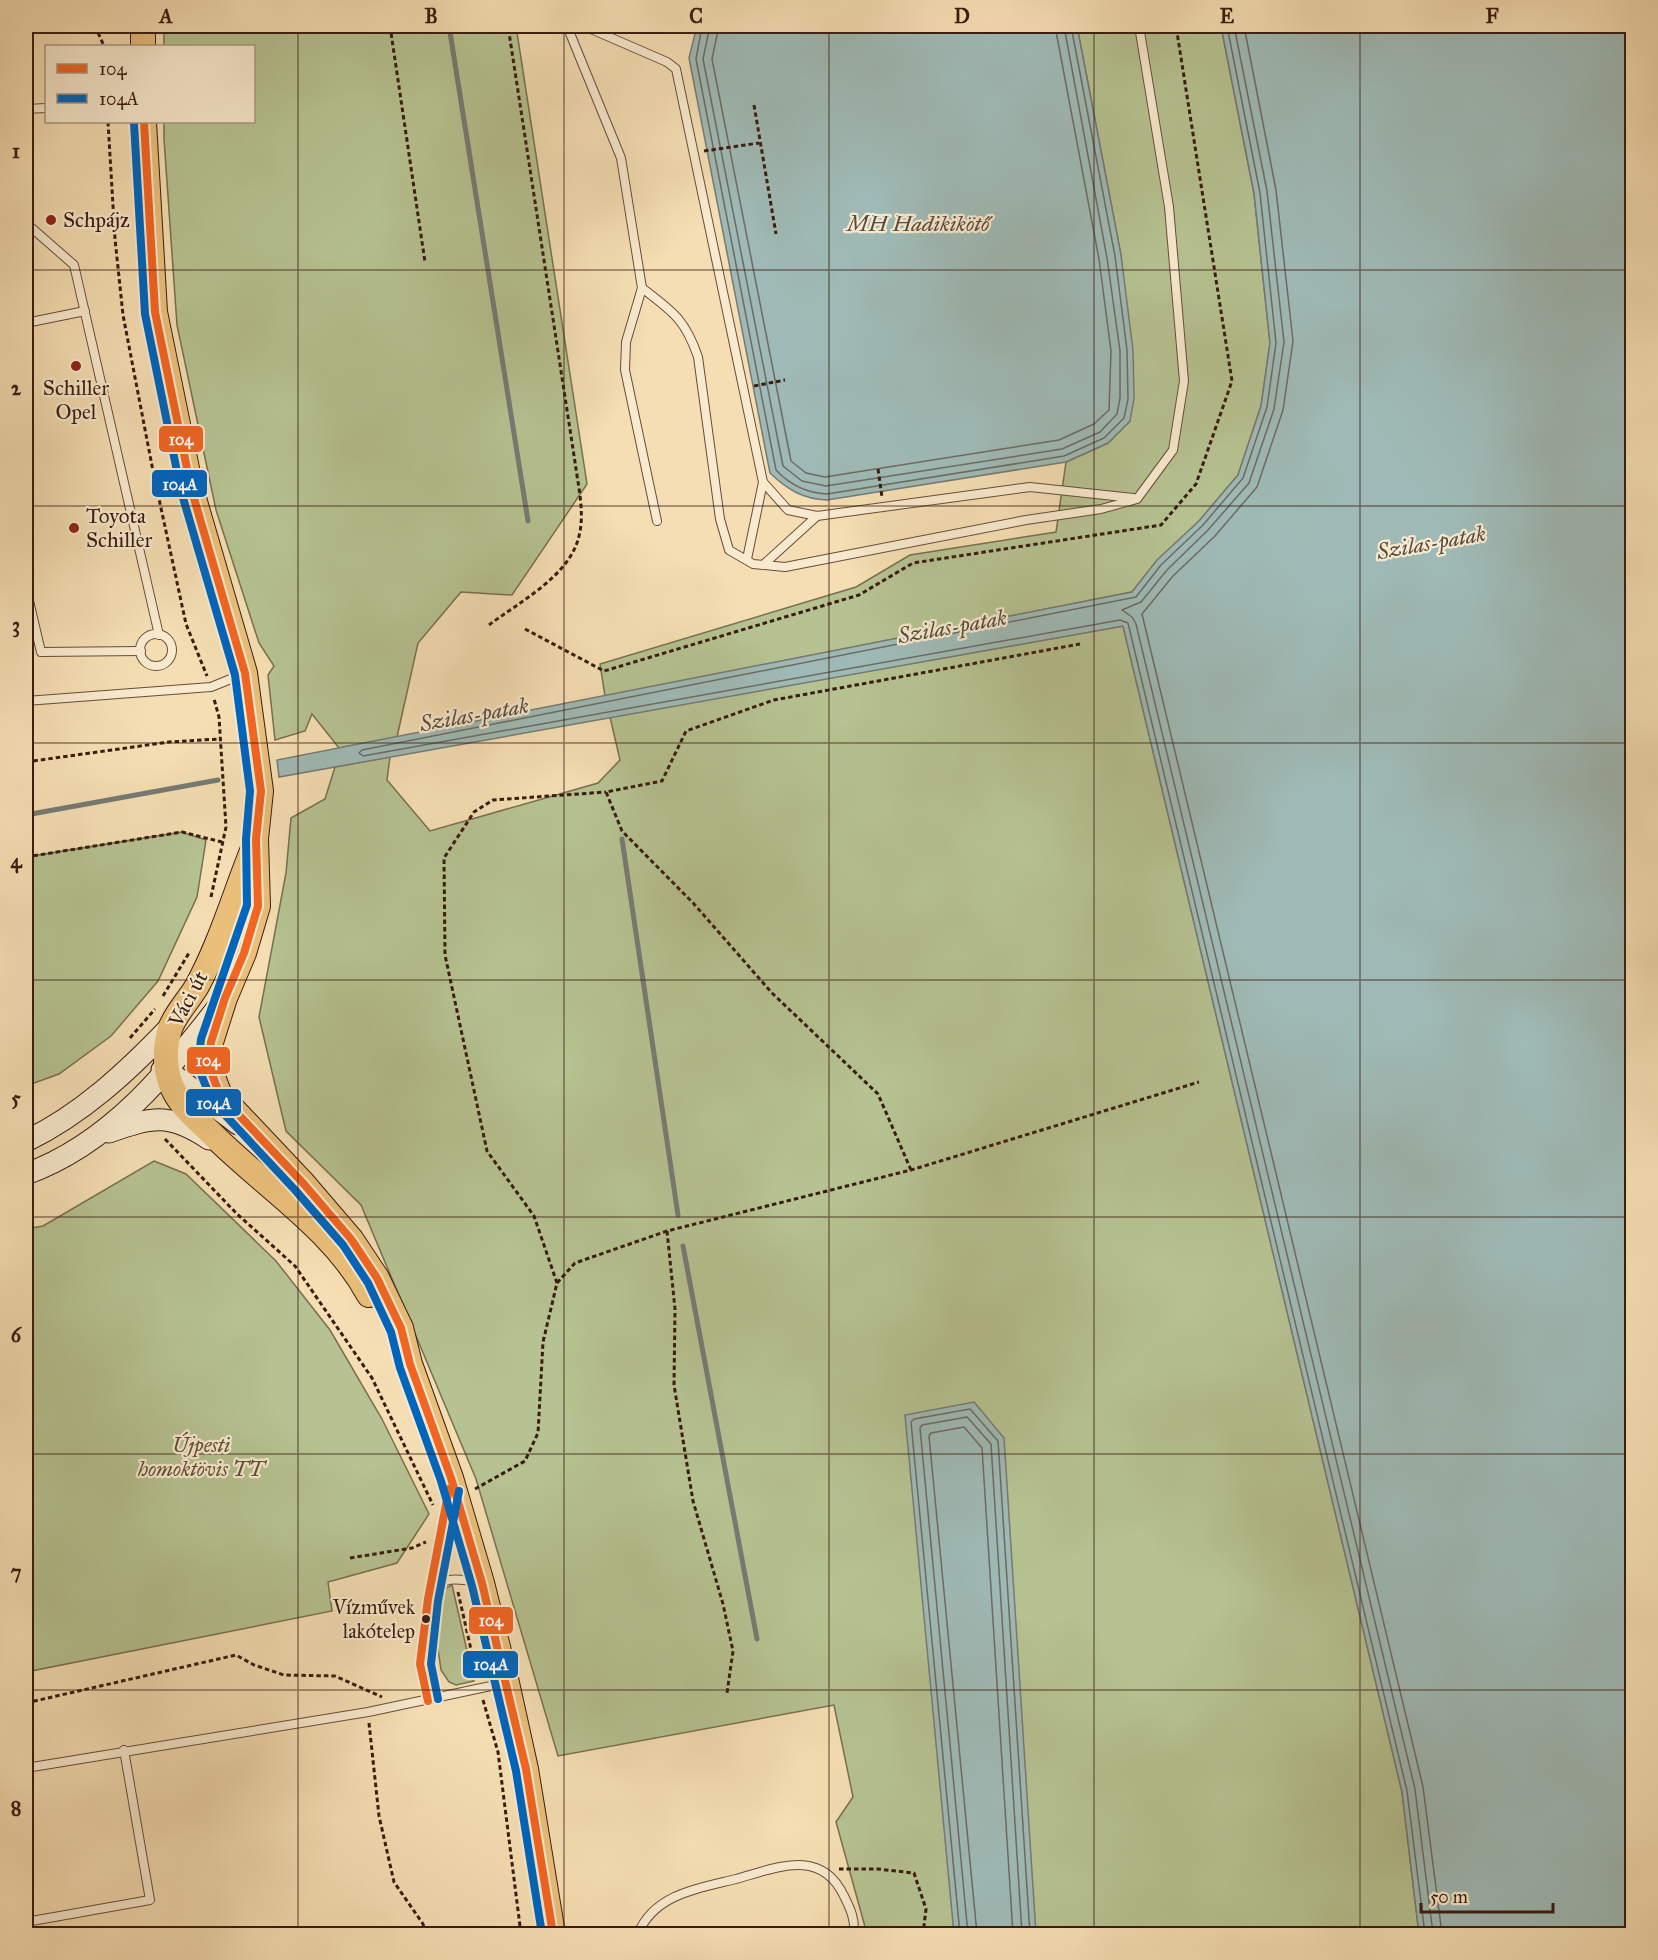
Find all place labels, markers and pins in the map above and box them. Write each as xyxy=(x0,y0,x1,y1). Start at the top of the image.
place label: Schpájz xyxy=(63,207,130,233)
marker: Schpájz xyxy=(44,213,58,227)
marker: Schiller Opel xyxy=(69,359,83,373)
place label: Schiller Opel xyxy=(43,375,109,425)
place label: Toyota Schiller xyxy=(86,503,152,553)
marker: Toyota Schiller xyxy=(67,521,81,535)
place label: Vízművek lakótelep xyxy=(332,1595,416,1643)
marker: Vízművek lakótelep xyxy=(420,1613,432,1625)

